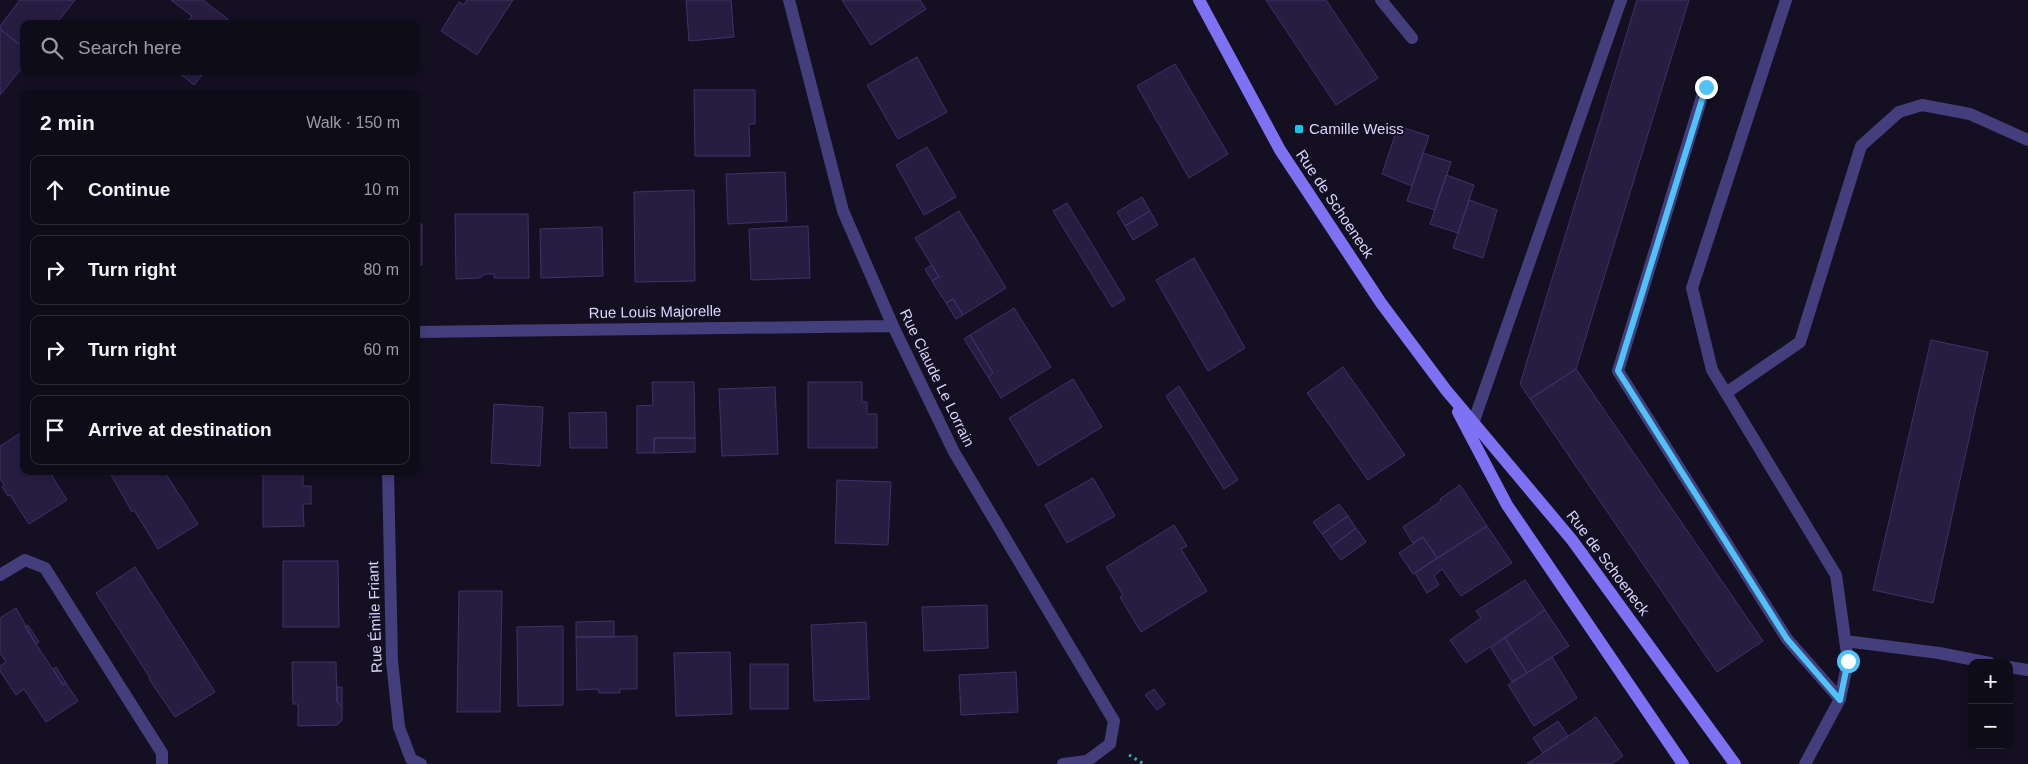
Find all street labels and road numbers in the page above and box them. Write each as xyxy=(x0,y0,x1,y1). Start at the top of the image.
street label: Rue de Schoeneck xyxy=(1293,146,1378,261)
street label: Rue Louis Majorelle xyxy=(589,302,721,321)
street label: Rue Claude Le Lorrain xyxy=(897,306,978,449)
street label: Rue de Schoeneck xyxy=(1563,507,1654,619)
street label: Rue Émile Friant xyxy=(364,560,385,673)

